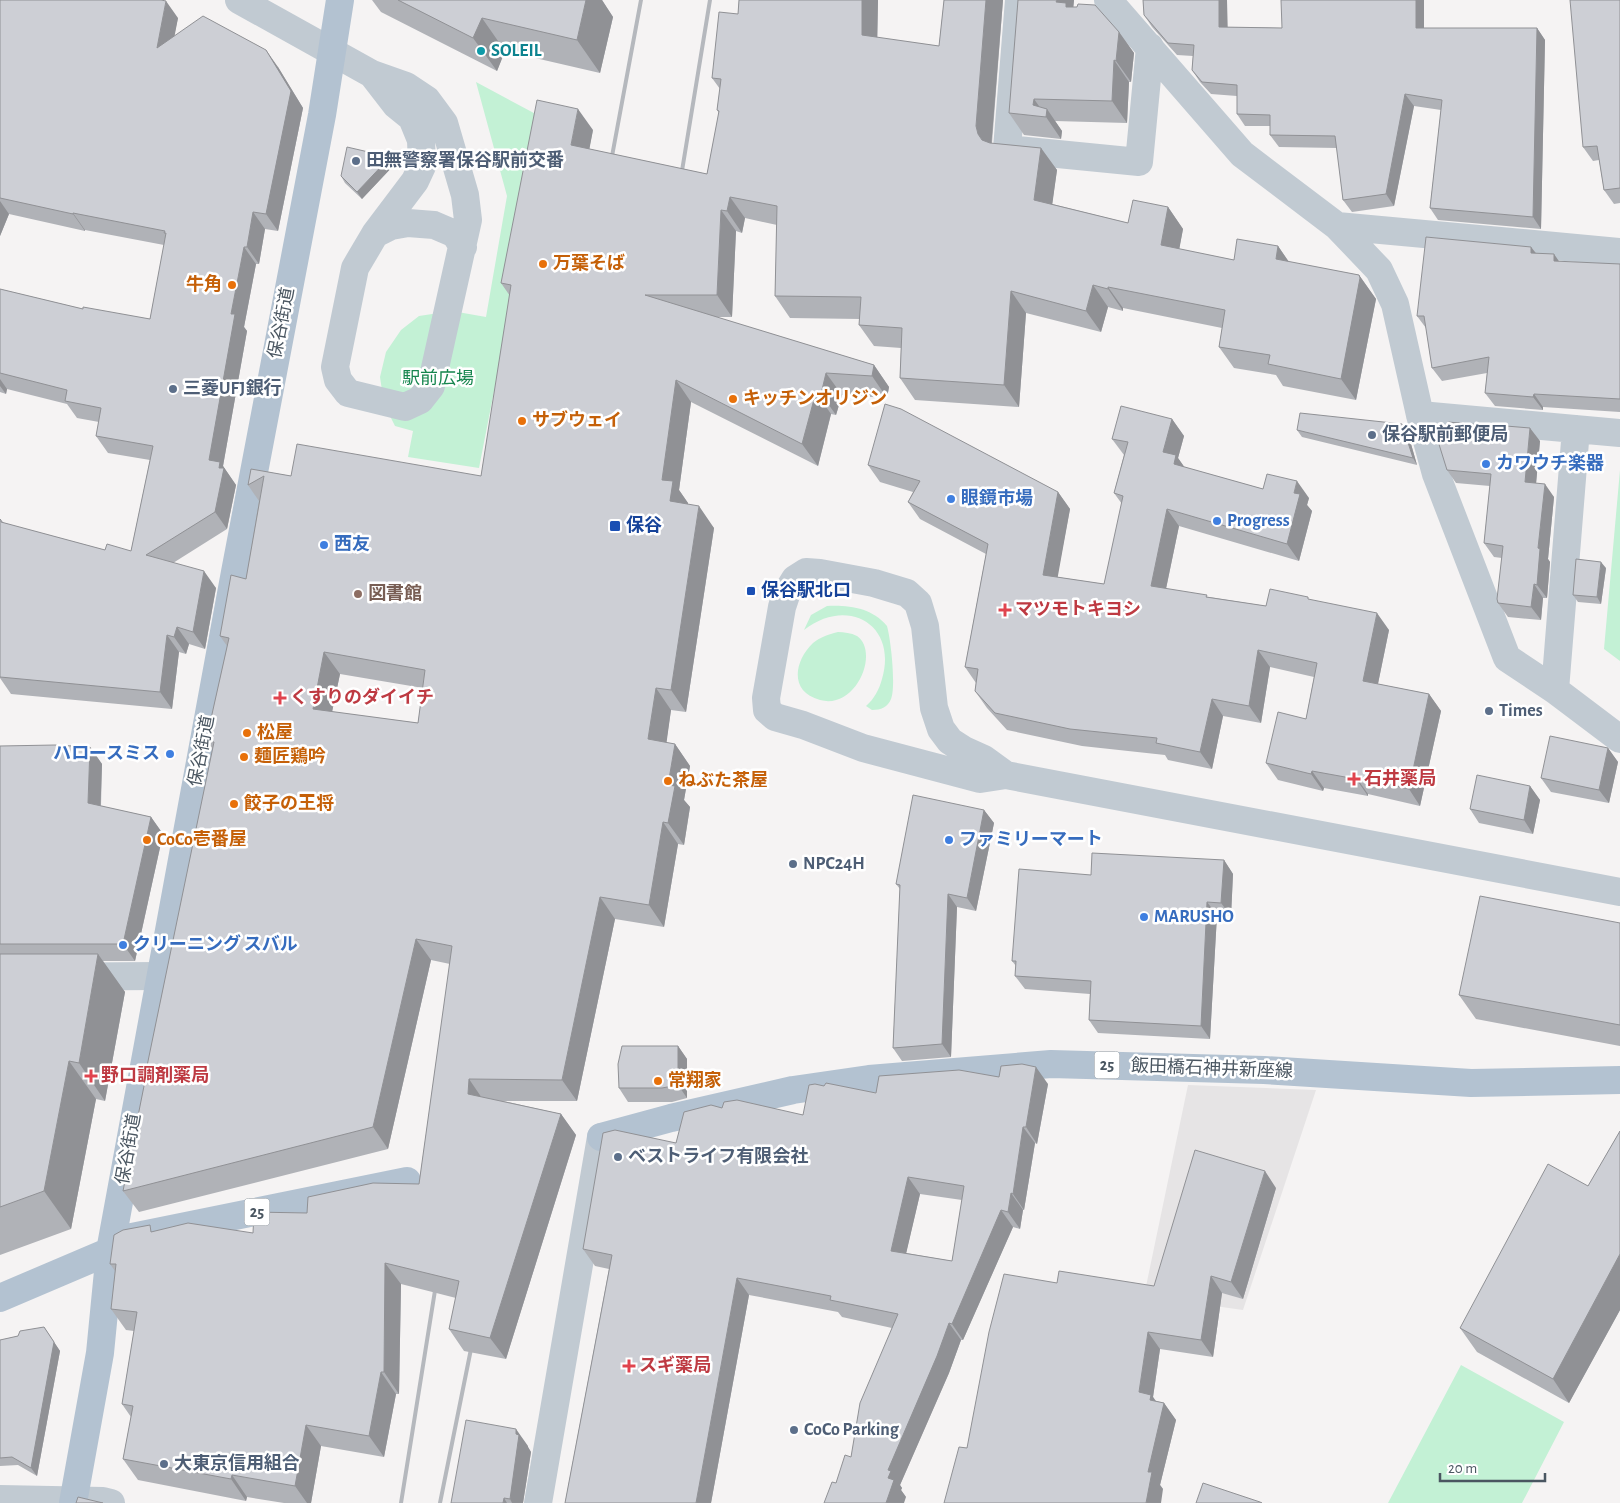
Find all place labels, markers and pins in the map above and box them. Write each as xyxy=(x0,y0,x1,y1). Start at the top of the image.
place label: SOLEIL xyxy=(491,42,542,60)
marker: SOLEIL xyxy=(475,45,487,57)
place label: 田無警察署保谷駅前交番 xyxy=(366,150,564,170)
marker: 田無警察署保谷駅前交番 xyxy=(350,155,362,167)
place label: 万葉そば xyxy=(553,253,625,273)
marker: 万葉そば xyxy=(537,258,549,270)
place label: 牛角 xyxy=(186,273,222,294)
marker: 牛角 xyxy=(226,279,238,291)
place label: 三菱UFJ銀行 xyxy=(183,377,281,398)
marker: 三菱UFJ銀行 xyxy=(167,383,179,395)
place label: キッチンオリジン xyxy=(743,389,887,408)
marker: キッチンオリジン xyxy=(727,393,739,405)
place label: サブウェイ xyxy=(532,410,622,430)
marker: サブウェイ xyxy=(516,415,528,427)
place label: 保谷駅前郵便局 xyxy=(1382,424,1508,444)
marker: 保谷駅前郵便局 xyxy=(1366,429,1378,441)
place label: カワウチ楽器 xyxy=(1496,453,1604,473)
marker: カワウチ楽器 xyxy=(1480,458,1492,470)
place label: 眼鏡市場 xyxy=(961,488,1033,508)
marker: 眼鏡市場 xyxy=(945,493,957,505)
place label: Progress xyxy=(1227,512,1290,530)
place label: 保谷 xyxy=(626,515,662,535)
marker: Progress xyxy=(1211,515,1223,527)
marker: 保谷 xyxy=(608,519,622,533)
place label: 西友 xyxy=(334,535,370,554)
marker: 西友 xyxy=(318,539,330,551)
place label: 保谷駅北口 xyxy=(761,580,851,600)
place label: 図書館 xyxy=(368,584,422,603)
marker: 保谷駅北口 xyxy=(745,585,757,597)
marker: 図書館 xyxy=(352,588,364,600)
place label: マツモトキヨシ xyxy=(1015,600,1141,619)
marker: マツモトキヨシ xyxy=(999,604,1011,616)
place label: くすりのダイイチ xyxy=(290,687,434,707)
marker: くすりのダイイチ xyxy=(274,692,286,704)
place label: Times xyxy=(1499,702,1543,720)
marker: Times xyxy=(1483,705,1495,717)
place label: 松屋 xyxy=(257,723,293,742)
marker: 松屋 xyxy=(241,727,253,739)
place label: ハロースミス xyxy=(53,744,160,763)
place label: 麺匠鶏吟 xyxy=(254,746,326,766)
marker: ハロースミス xyxy=(164,748,176,760)
marker: 麺匠鶏吟 xyxy=(238,751,250,763)
place label: 石井薬局 xyxy=(1364,768,1436,788)
place label: ねぶた茶屋 xyxy=(678,770,768,790)
marker: 石井薬局 xyxy=(1348,773,1360,785)
marker: ねぶた茶屋 xyxy=(662,775,674,787)
place label: 餃子の王将 xyxy=(243,793,334,813)
marker: 餃子の王将 xyxy=(228,798,240,810)
place label: CoCo壱番屋 xyxy=(157,829,247,849)
place label: ファミリーマート xyxy=(959,830,1103,849)
marker: CoCo壱番屋 xyxy=(141,834,153,846)
marker: ファミリーマート xyxy=(943,834,955,846)
place label: NPC24H xyxy=(803,855,865,873)
marker: NPC24H xyxy=(787,858,799,870)
place label: MARUSHO xyxy=(1154,908,1234,926)
marker: MARUSHO xyxy=(1138,911,1150,923)
place label: クリーニング スバル xyxy=(133,934,298,954)
marker: クリーニング スバル xyxy=(117,939,129,951)
place label: 野口調剤薬局 xyxy=(101,1065,209,1085)
marker: 野口調剤薬局 xyxy=(85,1070,97,1082)
place label: 常翔家 xyxy=(668,1070,722,1090)
marker: 常翔家 xyxy=(652,1075,664,1087)
place label: ベストライフ有限会社 xyxy=(628,1146,808,1166)
marker: ベストライフ有限会社 xyxy=(612,1151,624,1163)
place label: スギ薬局 xyxy=(639,1355,711,1375)
marker: スギ薬局 xyxy=(623,1360,635,1372)
place label: CoCo Parking xyxy=(804,1421,900,1439)
marker: CoCo Parking xyxy=(788,1424,800,1436)
place label: 大東京信用組合 xyxy=(174,1453,300,1473)
marker: 大東京信用組合 xyxy=(158,1458,170,1470)

